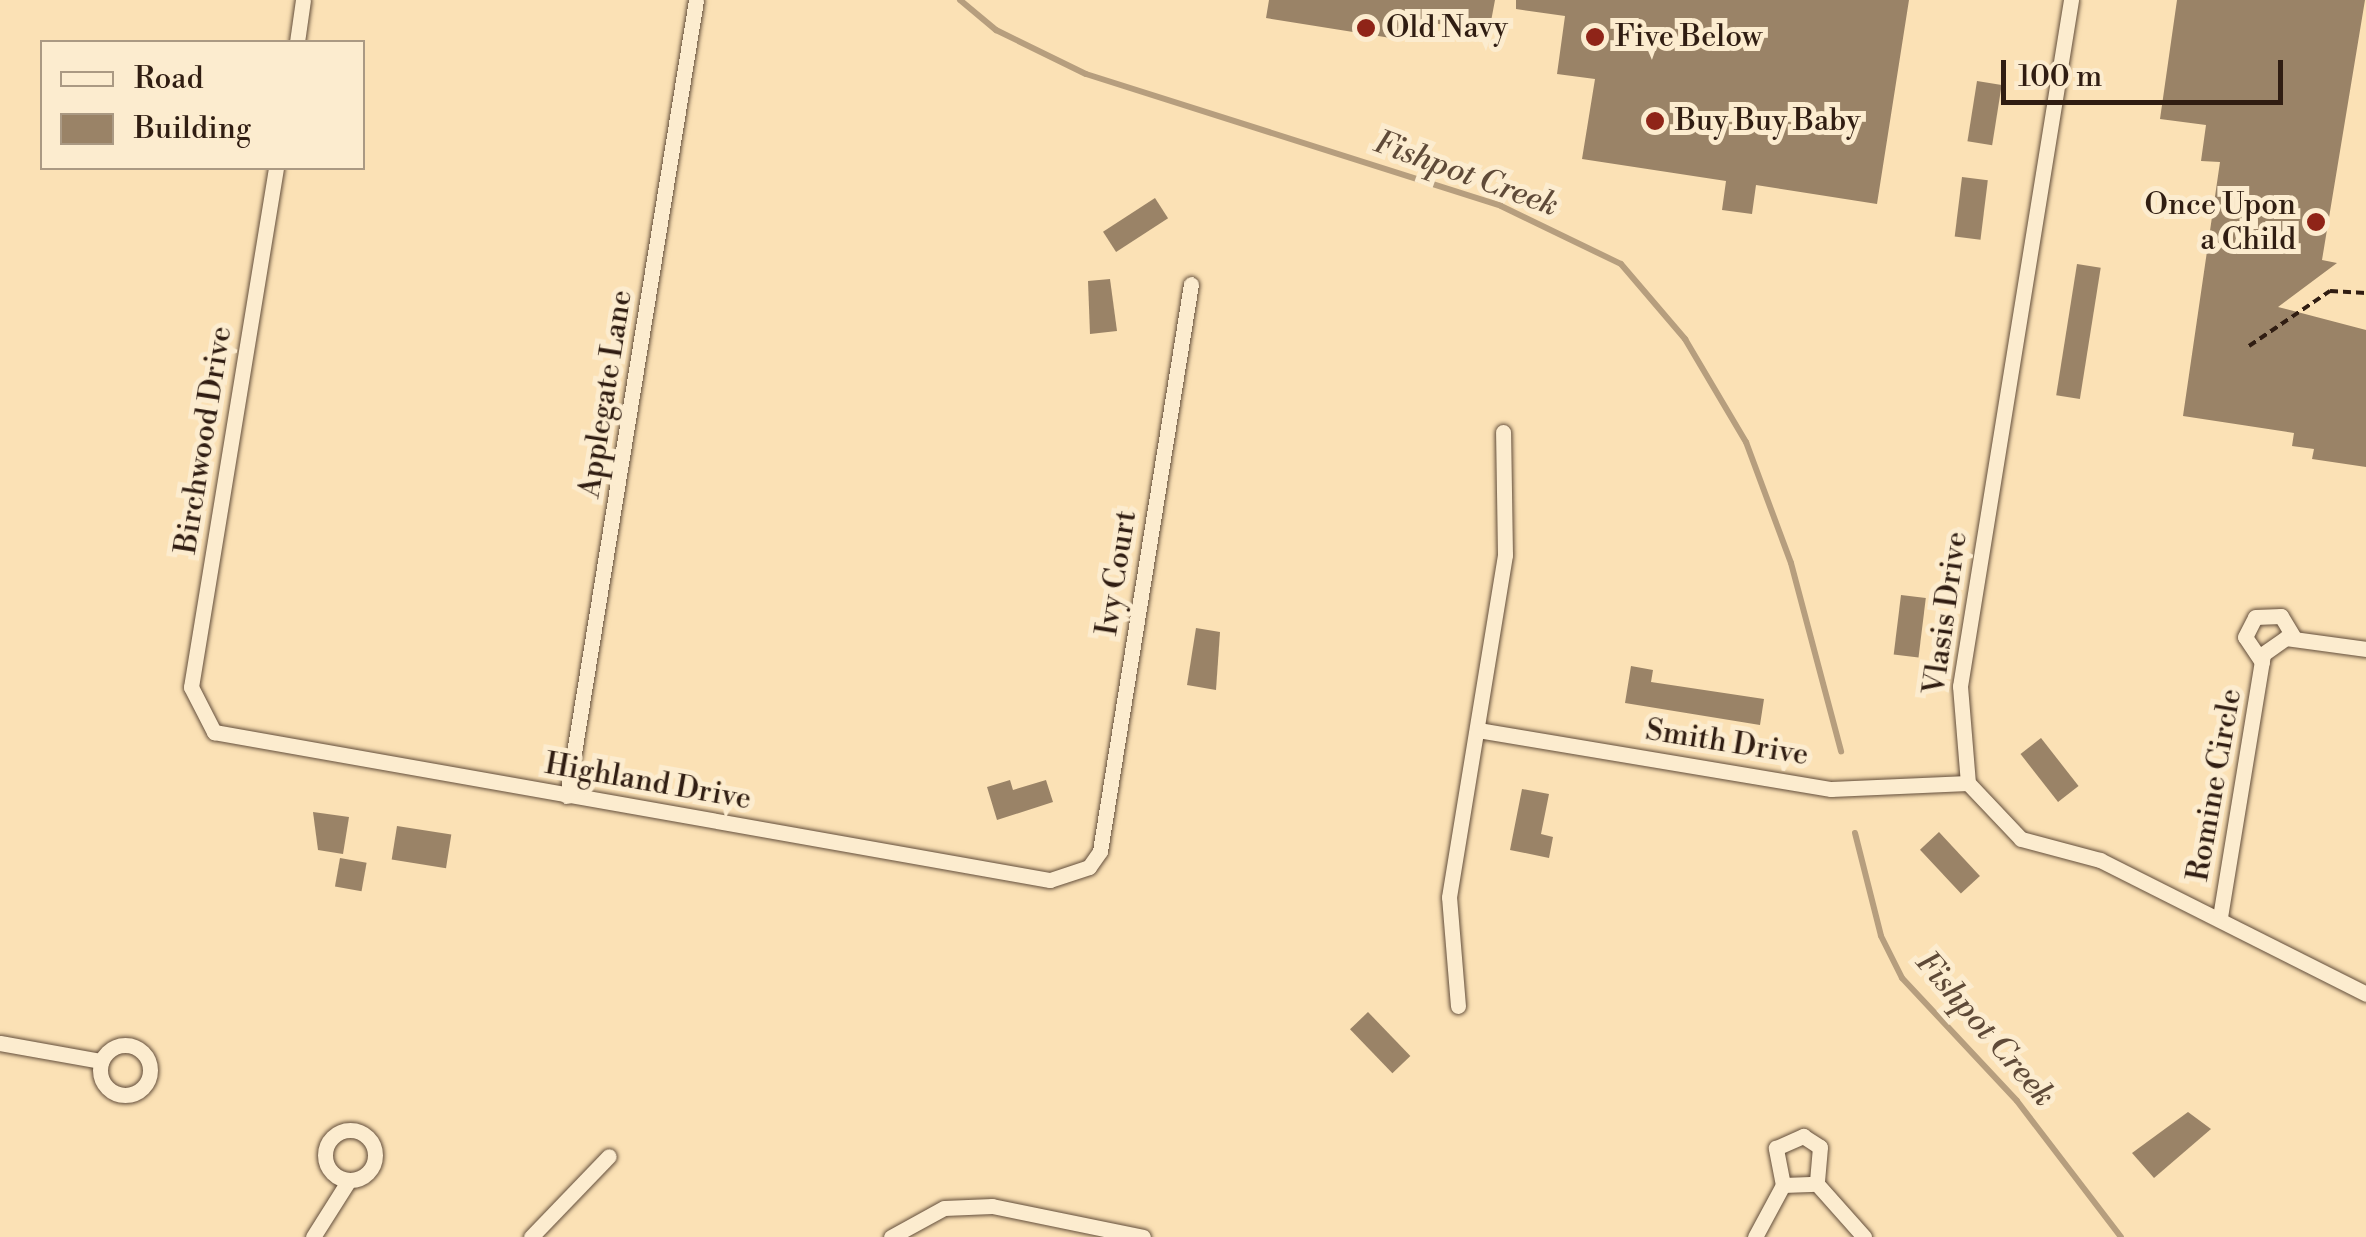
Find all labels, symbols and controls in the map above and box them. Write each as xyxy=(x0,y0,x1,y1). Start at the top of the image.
place label: Old Navy xyxy=(1386,10,1508,46)
marker: Old Navy xyxy=(1355,17,1377,39)
place label: Five Below xyxy=(1615,19,1762,55)
marker: Five Below xyxy=(1584,26,1606,48)
legend xyxy=(40,40,365,170)
scale bar xyxy=(2006,40,2288,102)
text: 100 m xyxy=(2018,58,2102,96)
text: Road xyxy=(134,60,204,98)
place label: Buy Buy Baby xyxy=(1675,103,1860,139)
text: Building xyxy=(134,110,251,148)
marker: Buy Buy Baby xyxy=(1644,110,1666,132)
water label: Fishpot Creek xyxy=(1369,123,1563,225)
place label: Once Upon a Child xyxy=(2144,187,2296,258)
marker: Once Upon a Child xyxy=(2305,211,2327,233)
street label: Applegate Lane xyxy=(572,288,640,500)
street label: Birchwood Drive xyxy=(168,324,240,556)
street label: Ivy Court xyxy=(1089,508,1145,638)
street label: Vlasis Drive xyxy=(1917,529,1975,697)
street label: Romine Circle xyxy=(2180,686,2250,884)
street label: Smith Drive xyxy=(1643,712,1811,774)
street label: Highland Drive xyxy=(542,746,754,818)
water label: Fishpot Creek xyxy=(1907,944,2063,1114)

